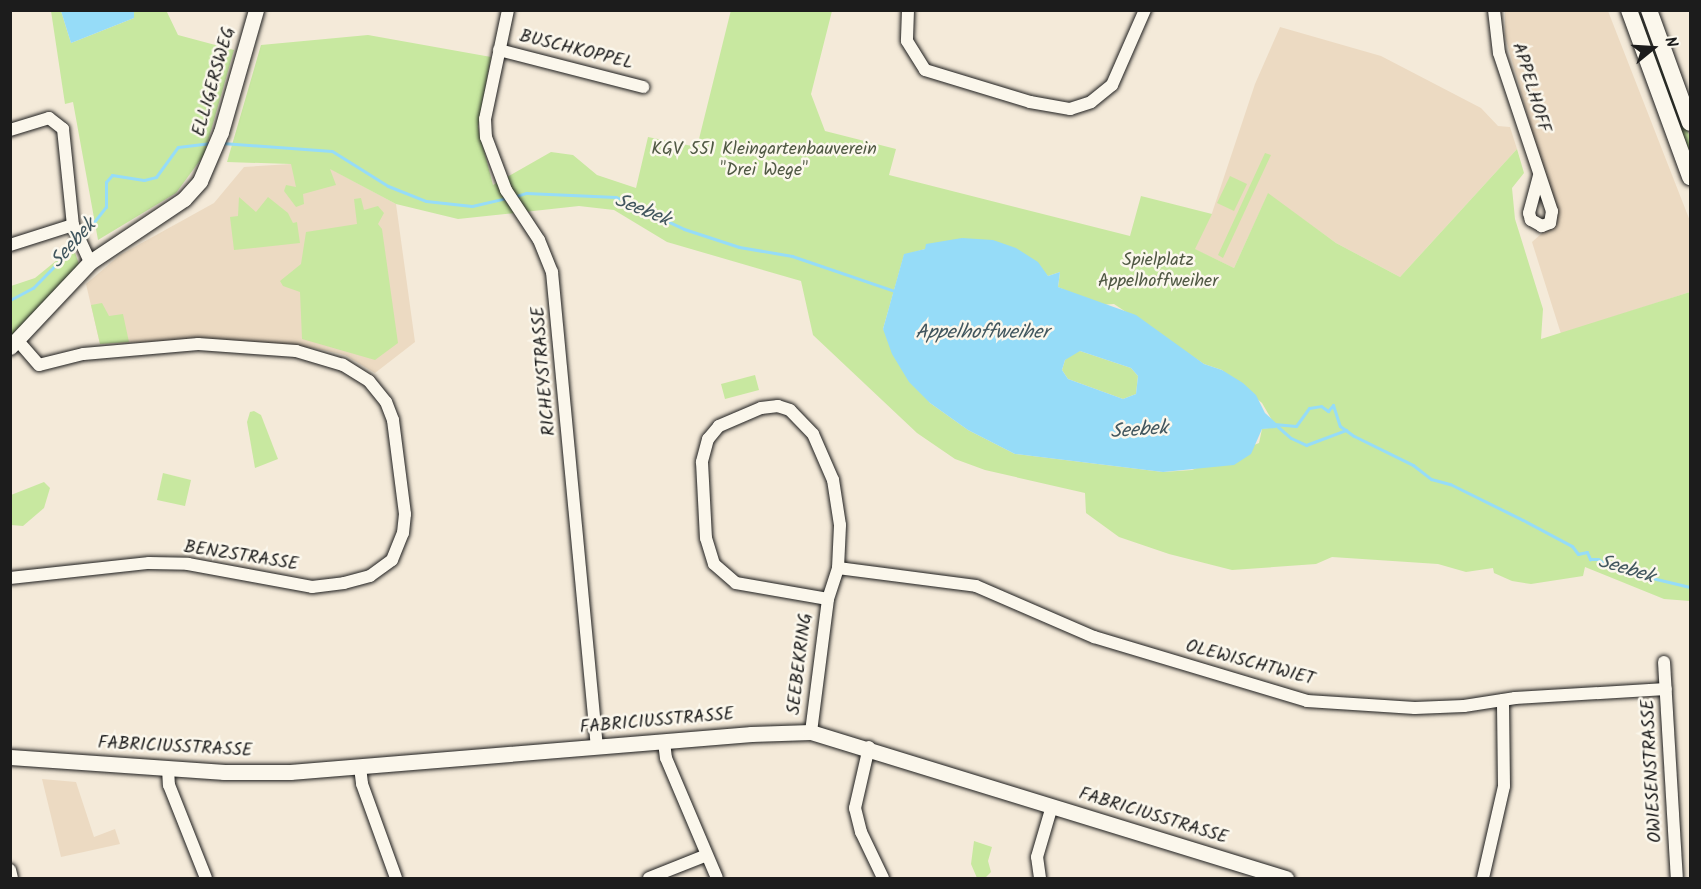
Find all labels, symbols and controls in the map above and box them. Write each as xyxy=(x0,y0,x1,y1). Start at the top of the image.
north arrow xyxy=(1623,18,1683,78)
street label: ELLIGERSWEG xyxy=(189,25,241,139)
street label: BUSCHKOPPEL xyxy=(517,26,635,76)
text: N xyxy=(1657,34,1684,51)
street label: APPELHOFF xyxy=(1506,40,1554,136)
park label: KGV 551 Kleingartenbauverein "Drei Wege" xyxy=(651,140,877,182)
water label: Seebek xyxy=(611,189,673,233)
water label: Seebek xyxy=(46,215,102,273)
park label: Spielplatz Appelhoffweiher xyxy=(1098,251,1218,294)
street label: RICHEYSTRASSE xyxy=(529,305,561,437)
water label: Appelhoffweiher xyxy=(915,321,1049,345)
water label: Seebek xyxy=(1109,417,1169,445)
street label: BENZSTRASSE xyxy=(182,537,300,577)
water label: Seebek xyxy=(1595,550,1657,590)
street label: SEEBEKRING xyxy=(784,612,818,716)
street label: OLEWISCHTWIET xyxy=(1183,636,1317,692)
street label: OWIESENSTRASSE xyxy=(1638,699,1668,843)
street label: FABRICIUSSTRASSE xyxy=(579,704,735,740)
street label: FABRICIUSSTRASSE xyxy=(97,733,253,763)
street label: FABRICIUSSTRASSE xyxy=(1076,784,1230,850)

